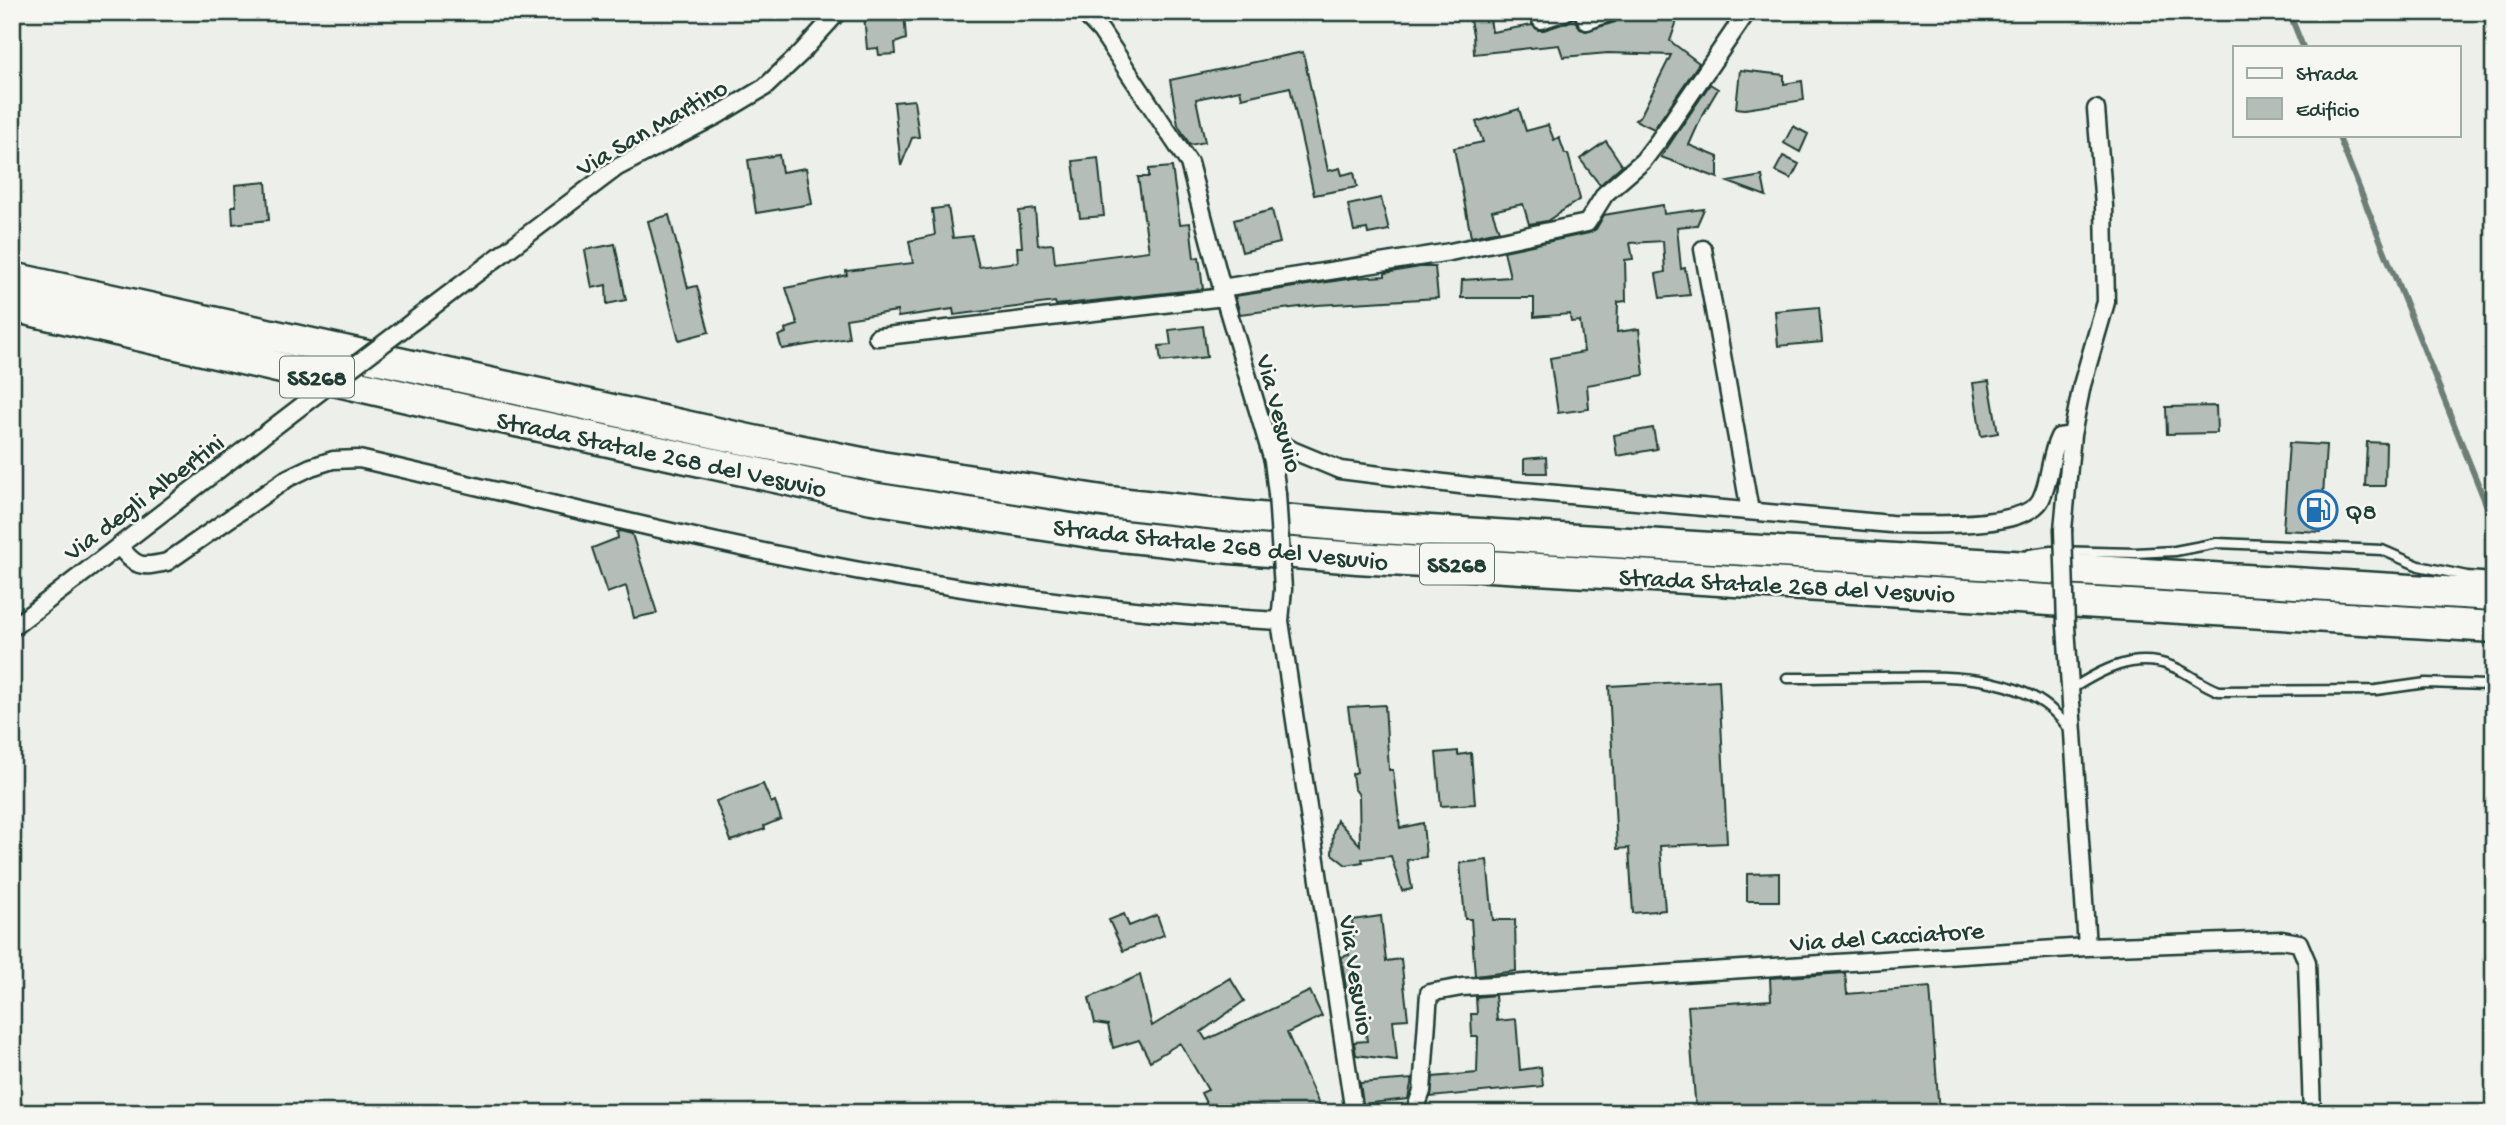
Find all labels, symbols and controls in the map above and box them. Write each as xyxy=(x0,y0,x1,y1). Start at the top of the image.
legend xyxy=(2233,46,2460,136)
text: Strada xyxy=(2296,64,2359,89)
street label: Via San Martino xyxy=(571,74,734,186)
text: Edificio xyxy=(2296,100,2360,125)
street label: Via Vesuvio xyxy=(1246,351,1307,477)
road number: SS268 xyxy=(280,356,354,398)
street label: Strada Statale 268 del Vesuvio xyxy=(493,407,829,508)
street label: Via degli Albertini xyxy=(58,429,232,571)
fuel station icon: Q8 xyxy=(2297,489,2339,531)
place label: Q8 xyxy=(2345,499,2377,530)
street label: Strada Statale 268 del Vesuvio xyxy=(1051,514,1390,580)
road number: SS268 xyxy=(1420,544,1494,584)
street label: Strada Statale 268 del Vesuvio xyxy=(1618,564,1956,613)
street label: Via Vesuvio xyxy=(1329,913,1378,1038)
street label: Via del Cacciatore xyxy=(1788,917,1986,962)

